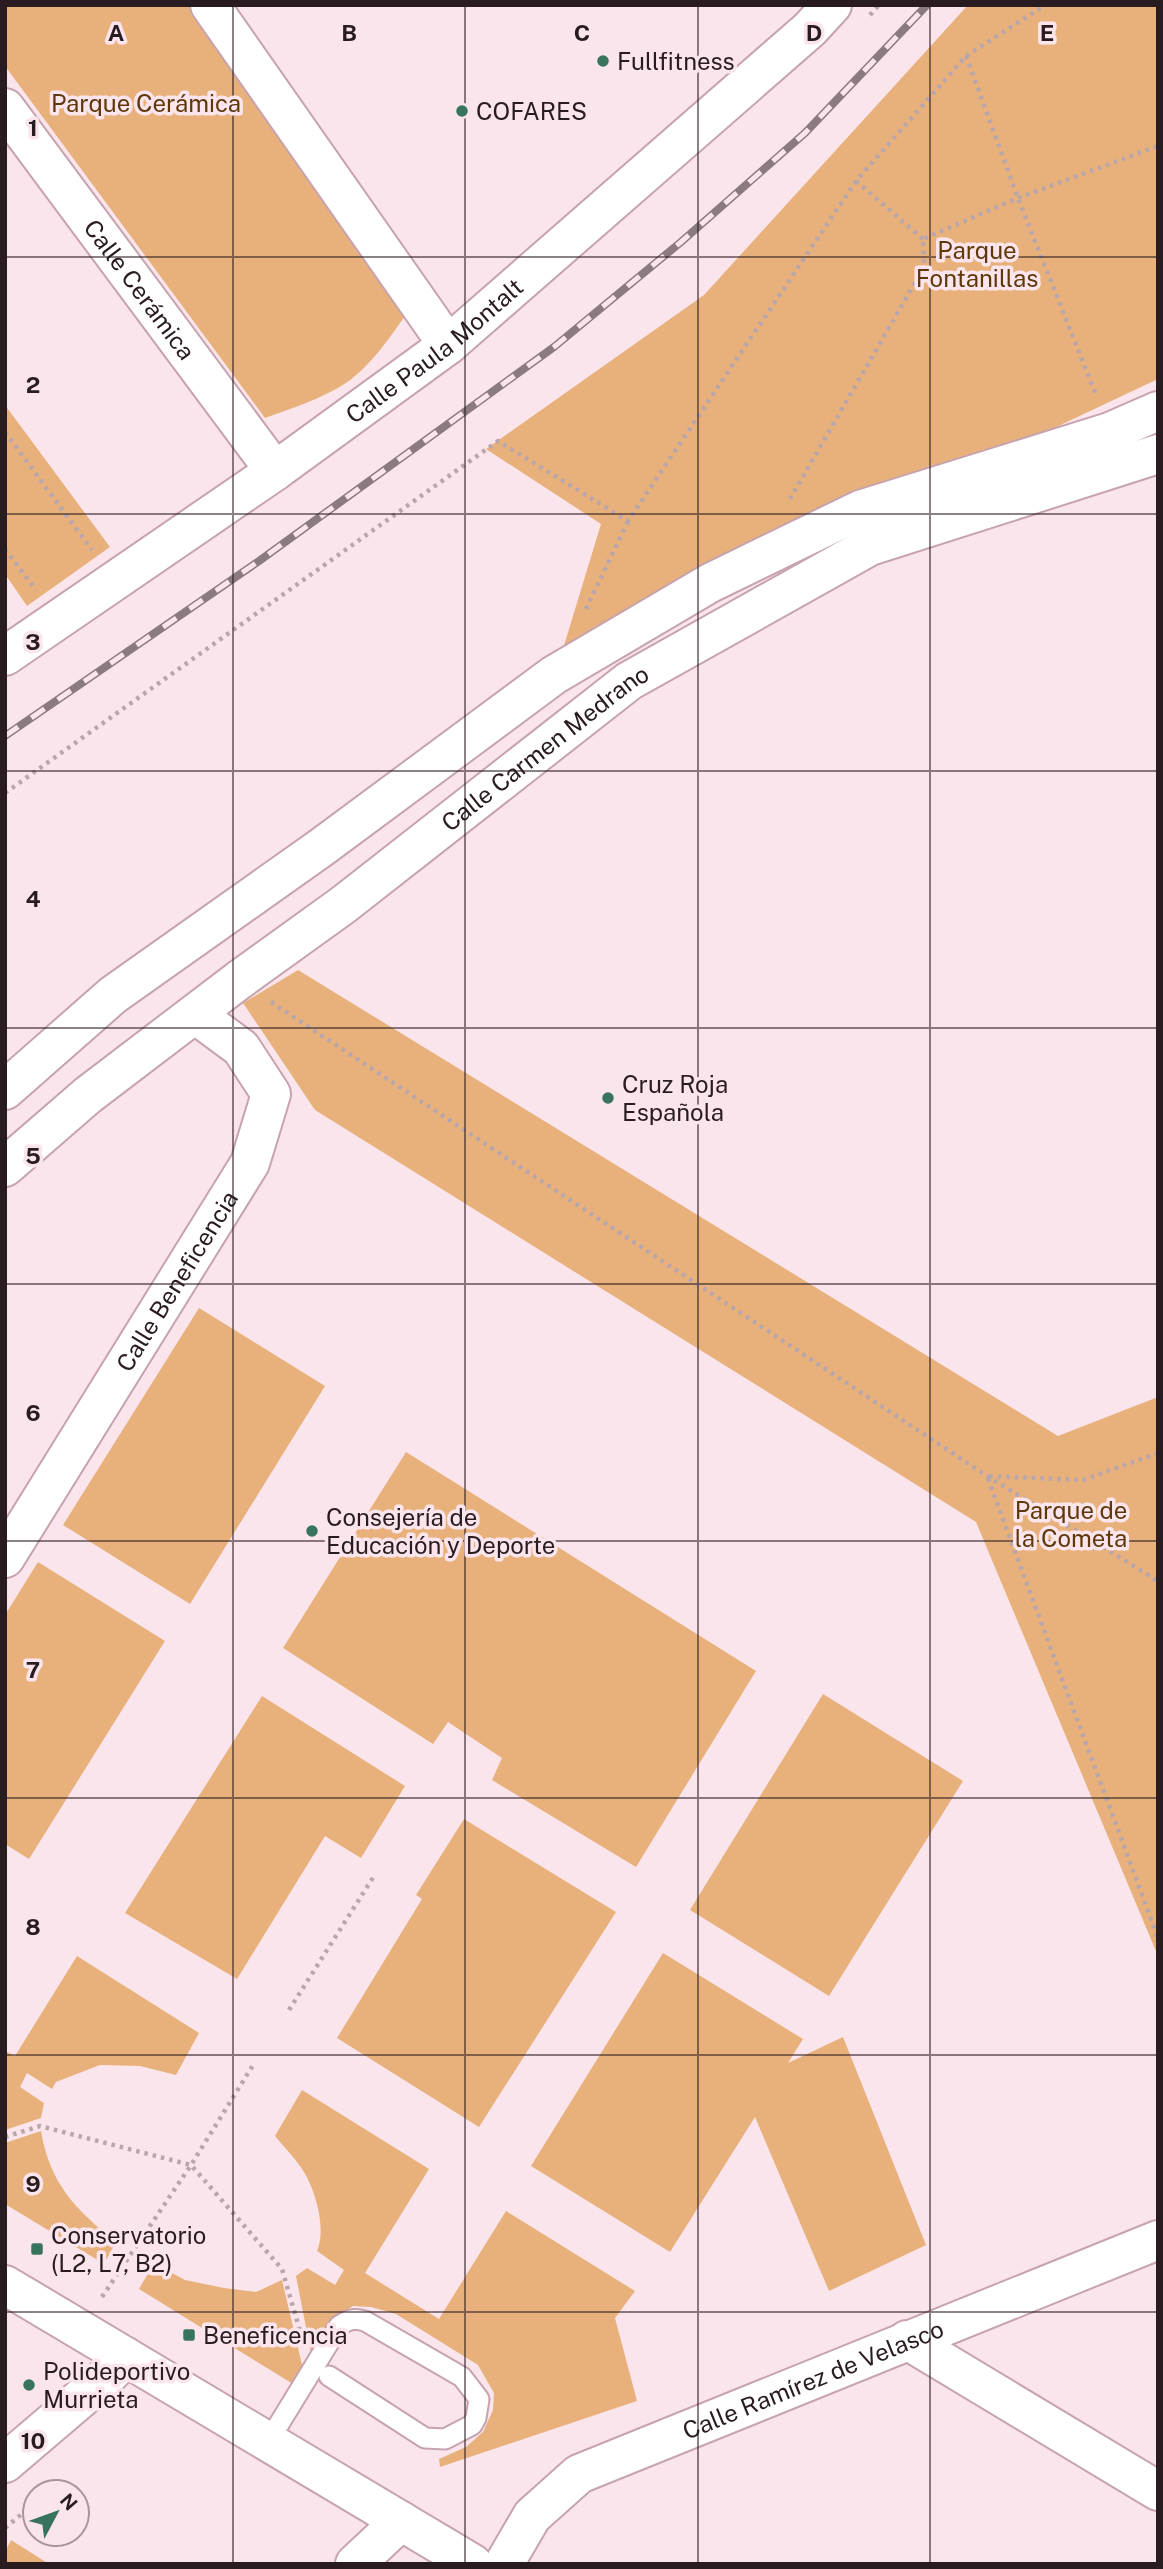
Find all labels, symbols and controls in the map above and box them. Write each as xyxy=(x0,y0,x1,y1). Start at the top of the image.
text: A xyxy=(108,19,125,46)
text: B xyxy=(341,19,357,46)
text: C xyxy=(574,19,590,46)
text: D xyxy=(806,19,822,46)
text: E xyxy=(1040,19,1054,46)
place label: Fullfitness xyxy=(617,47,735,75)
marker: Fullfitness xyxy=(595,53,611,69)
park label: Parque Cerámica xyxy=(51,89,241,117)
place label: COFARES xyxy=(476,97,587,125)
marker: COFARES xyxy=(454,103,470,119)
text: 1 xyxy=(28,114,38,141)
street label: Calle Cerámica xyxy=(79,214,201,365)
park label: Parque Fontanillas xyxy=(916,236,1038,292)
street label: Calle Paula Montalt xyxy=(340,272,528,429)
text: 2 xyxy=(26,371,40,398)
text: 3 xyxy=(25,628,41,655)
street label: Calle Carmen Medrano xyxy=(436,659,653,837)
text: 4 xyxy=(25,885,41,912)
place label: Cruz Roja Española xyxy=(622,1070,728,1126)
marker: Cruz Roja Española xyxy=(600,1090,616,1106)
text: 5 xyxy=(25,1142,41,1169)
street label: Calle Beneficencia xyxy=(110,1186,243,1376)
text: 6 xyxy=(25,1399,41,1426)
park label: Parque de la Cometa xyxy=(1015,1496,1127,1552)
place label: Consejería de Educación y Deporte xyxy=(326,1503,555,1559)
marker: Consejería de Educación y Deporte xyxy=(304,1523,320,1539)
text: 7 xyxy=(26,1656,40,1683)
text: 8 xyxy=(25,1913,41,1940)
text: 9 xyxy=(25,2170,41,2197)
place label: Conservatorio (L2, L7, B2) xyxy=(51,2221,206,2277)
marker: Conservatorio (L2, L7, B2) xyxy=(29,2241,45,2257)
street label: Calle Ramírez de Velasco xyxy=(678,2314,948,2445)
place label: Beneficencia xyxy=(203,2321,348,2349)
marker: Beneficencia xyxy=(181,2327,197,2343)
place label: Polideportivo Murrieta xyxy=(43,2357,190,2413)
marker: Polideportivo Murrieta xyxy=(21,2377,37,2393)
text: 10 xyxy=(21,2427,45,2454)
north arrow xyxy=(21,2478,91,2548)
text: N xyxy=(56,2489,82,2515)

